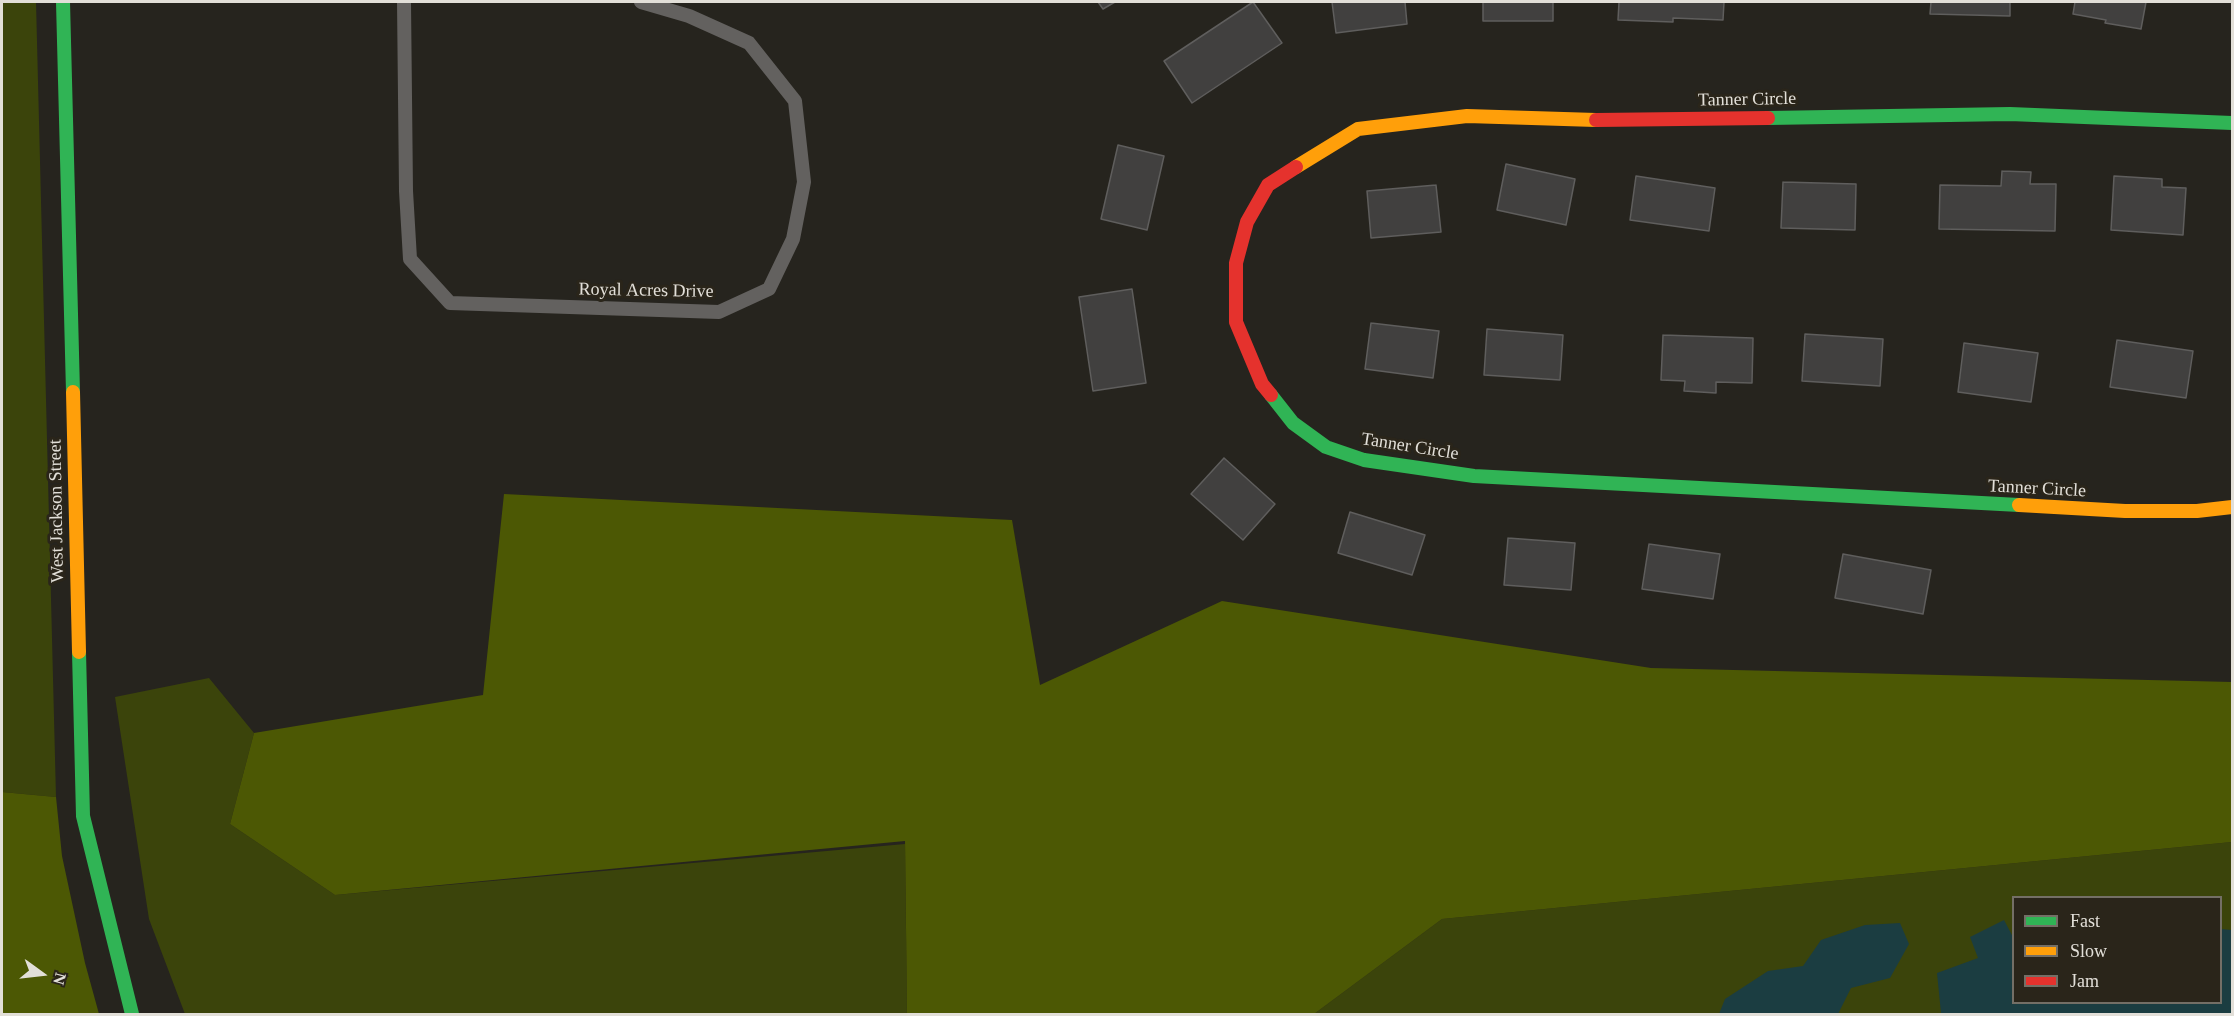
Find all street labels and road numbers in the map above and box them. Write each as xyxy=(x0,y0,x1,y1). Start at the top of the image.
street label: Tanner Circle xyxy=(1698,88,1796,112)
street label: Royal Acres Drive xyxy=(578,279,714,303)
street label: Tanner Circle xyxy=(1360,429,1460,465)
street label: West Jackson Street xyxy=(45,439,69,583)
street label: Tanner Circle xyxy=(1987,476,2087,502)

